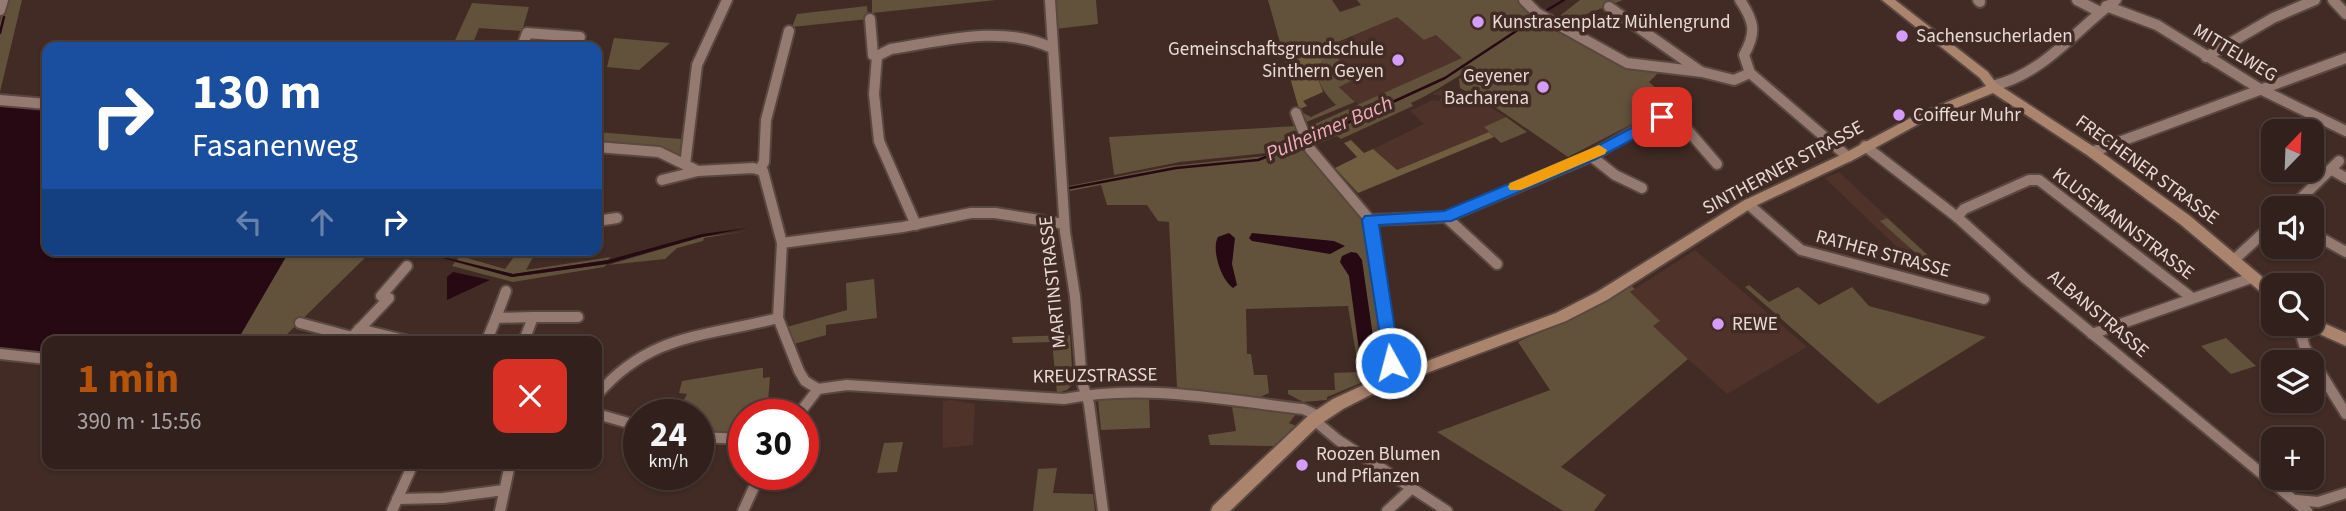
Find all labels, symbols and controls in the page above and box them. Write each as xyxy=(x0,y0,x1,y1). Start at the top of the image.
place label: Kunstrasenplatz Mühlengrund xyxy=(1492,9,1731,36)
marker: Kunstrasenplatz Mühlengrund xyxy=(1470,14,1486,30)
street label: MITTELWEG xyxy=(2188,17,2282,89)
place label: Sachensucherladen xyxy=(1916,23,2073,50)
marker: Sachensucherladen xyxy=(1894,28,1910,44)
place label: Gemeinschaftsgrundschule Sinthern Geyen xyxy=(1168,36,1384,85)
marker: Gemeinschaftsgrundschule Sinthern Geyen xyxy=(1390,52,1406,68)
text: 130 m xyxy=(192,58,321,128)
place label: Geyener Bacharena xyxy=(1444,63,1529,112)
icon: right xyxy=(77,70,168,161)
marker: Geyener Bacharena xyxy=(1535,79,1551,95)
pin xyxy=(1632,87,1692,147)
water label: Pulheimer Bach xyxy=(1261,88,1397,168)
icon: arrive xyxy=(1643,98,1681,136)
place label: Coiffeur Muhr xyxy=(1913,102,2021,129)
marker: Coiffeur Muhr xyxy=(1891,107,1907,123)
street label: FRECHENER STRASSE xyxy=(2070,109,2224,231)
street label: SINTHERNER STRASSE xyxy=(1698,114,1868,222)
north arrow xyxy=(2261,119,2324,182)
map controls xyxy=(2261,119,2324,490)
text: Fasanenweg xyxy=(192,123,358,169)
street label: KLUSEMANNSTRASSE xyxy=(2046,162,2200,286)
button: sound xyxy=(2261,196,2324,259)
icon: left xyxy=(230,203,268,241)
icon: ahead xyxy=(303,203,341,241)
icon: right xyxy=(376,203,414,241)
street label: MARTINSTRASSE xyxy=(1033,214,1073,350)
street label: RATHER STRASSE xyxy=(1813,223,1953,285)
street label: ALBANSTRASSE xyxy=(2042,264,2154,364)
button: search xyxy=(2261,273,2324,336)
place label: REWE xyxy=(1732,311,1778,338)
marker: REWE xyxy=(1710,316,1726,332)
position arrow xyxy=(1354,326,1428,400)
text: 1 min xyxy=(77,349,179,409)
button: layers xyxy=(2261,350,2324,413)
button: close xyxy=(493,359,567,433)
street label: KREUZSTRASSE xyxy=(1032,361,1158,391)
speed limit sign: 30 xyxy=(728,399,819,490)
text: 390 m · 15:56 xyxy=(77,405,201,438)
text: 24 xyxy=(650,410,687,460)
button: + xyxy=(2261,427,2324,490)
place label: Roozen Blumen und Pflanzen xyxy=(1316,441,1441,490)
text: km/h xyxy=(649,449,688,474)
marker: Roozen Blumen und Pflanzen xyxy=(1294,457,1310,473)

